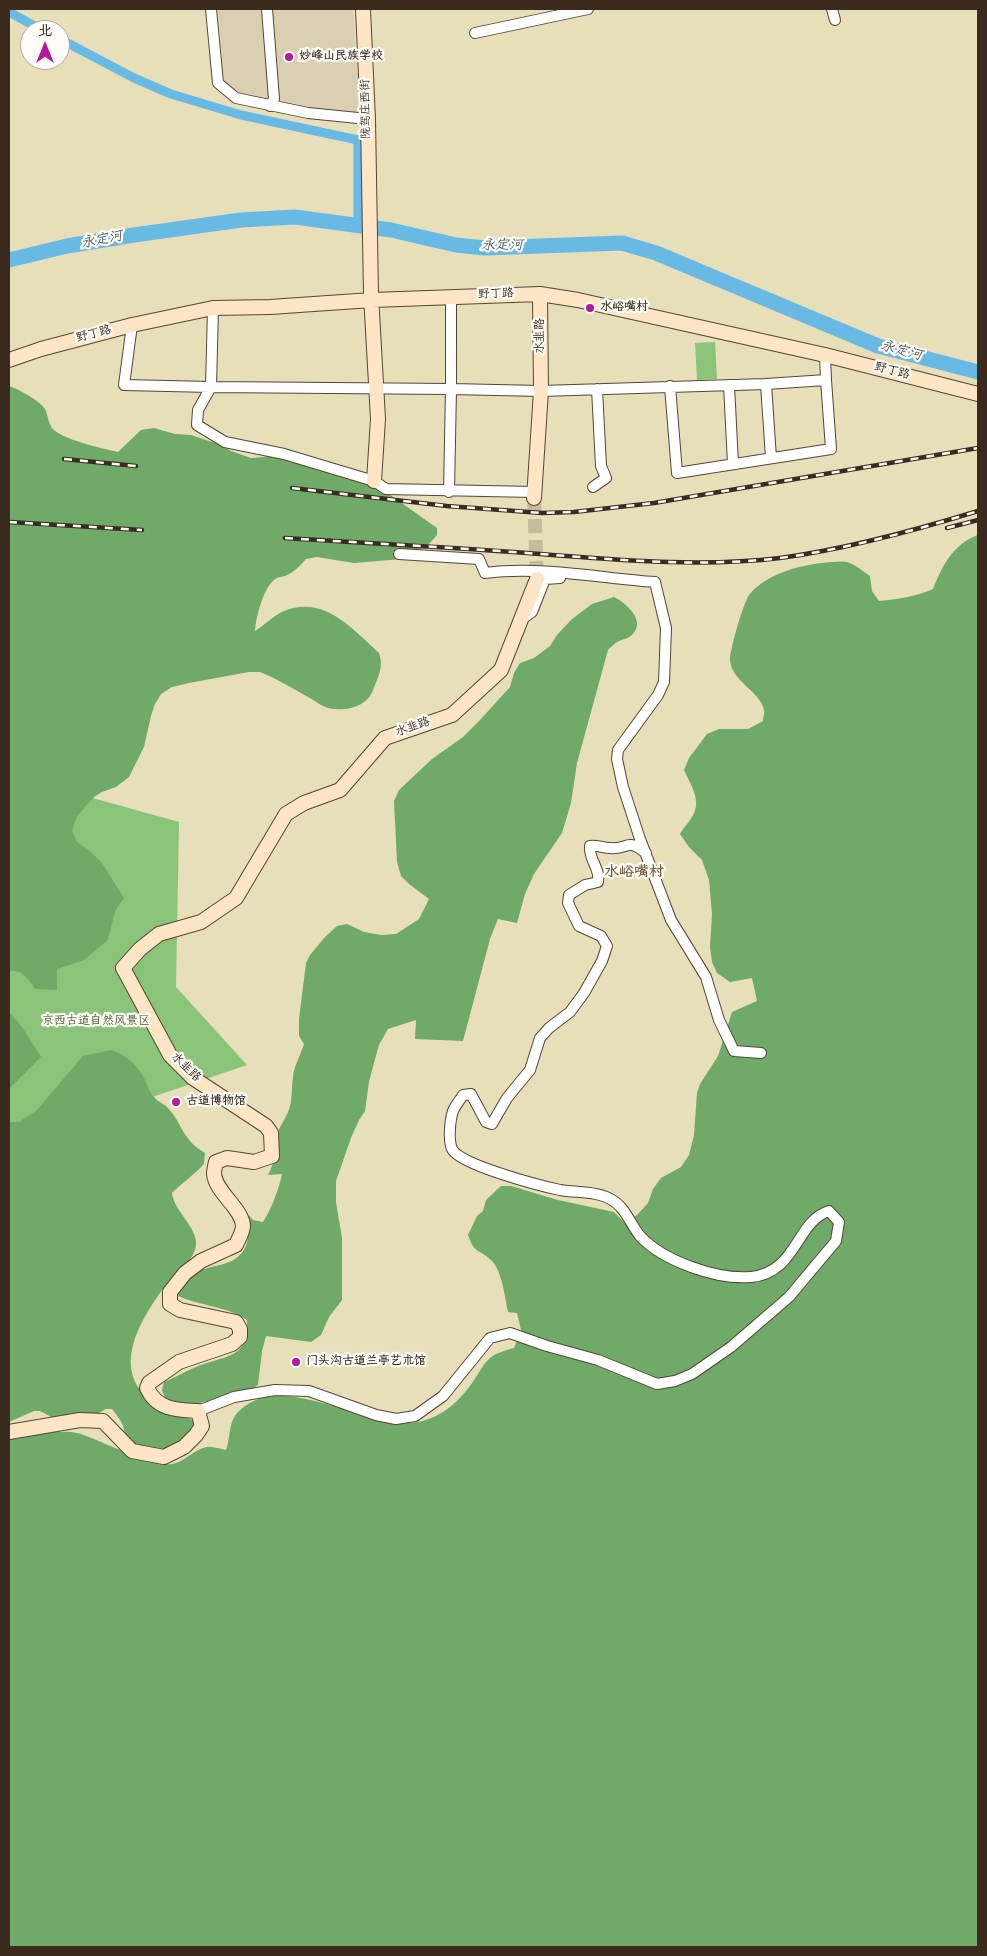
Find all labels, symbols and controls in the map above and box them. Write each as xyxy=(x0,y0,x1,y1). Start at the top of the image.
north arrow xyxy=(20,20,70,70)
text: 北 xyxy=(38,20,52,42)
place label: 妙峰山民族学校 xyxy=(299,50,383,64)
marker: 妙峰山民族学校 xyxy=(283,51,295,63)
street label: 陇驾庄西街 xyxy=(359,79,375,139)
water label: 永定河 xyxy=(80,229,124,253)
water label: 永定河 xyxy=(481,239,523,255)
street label: 野丁路 xyxy=(478,287,514,303)
place label: 水峪嘴村 xyxy=(600,301,648,315)
marker: 水峪嘴村 xyxy=(584,302,596,314)
street label: 水韭路 xyxy=(534,318,548,354)
street label: 野丁路 xyxy=(75,323,113,347)
water label: 永定河 xyxy=(879,338,923,366)
street label: 野丁路 xyxy=(873,361,911,383)
street label: 水韭路 xyxy=(394,715,432,741)
district label: 水峪嘴村 xyxy=(604,864,664,882)
park label: 京西古道自然风景区 xyxy=(42,1015,150,1029)
street label: 水韭路 xyxy=(167,1050,203,1086)
place label: 古道博物馆 xyxy=(186,1095,246,1109)
marker: 古道博物馆 xyxy=(170,1096,182,1108)
place label: 门头沟古道兰亭艺术馆 xyxy=(306,1355,426,1369)
marker: 门头沟古道兰亭艺术馆 xyxy=(290,1356,302,1368)

